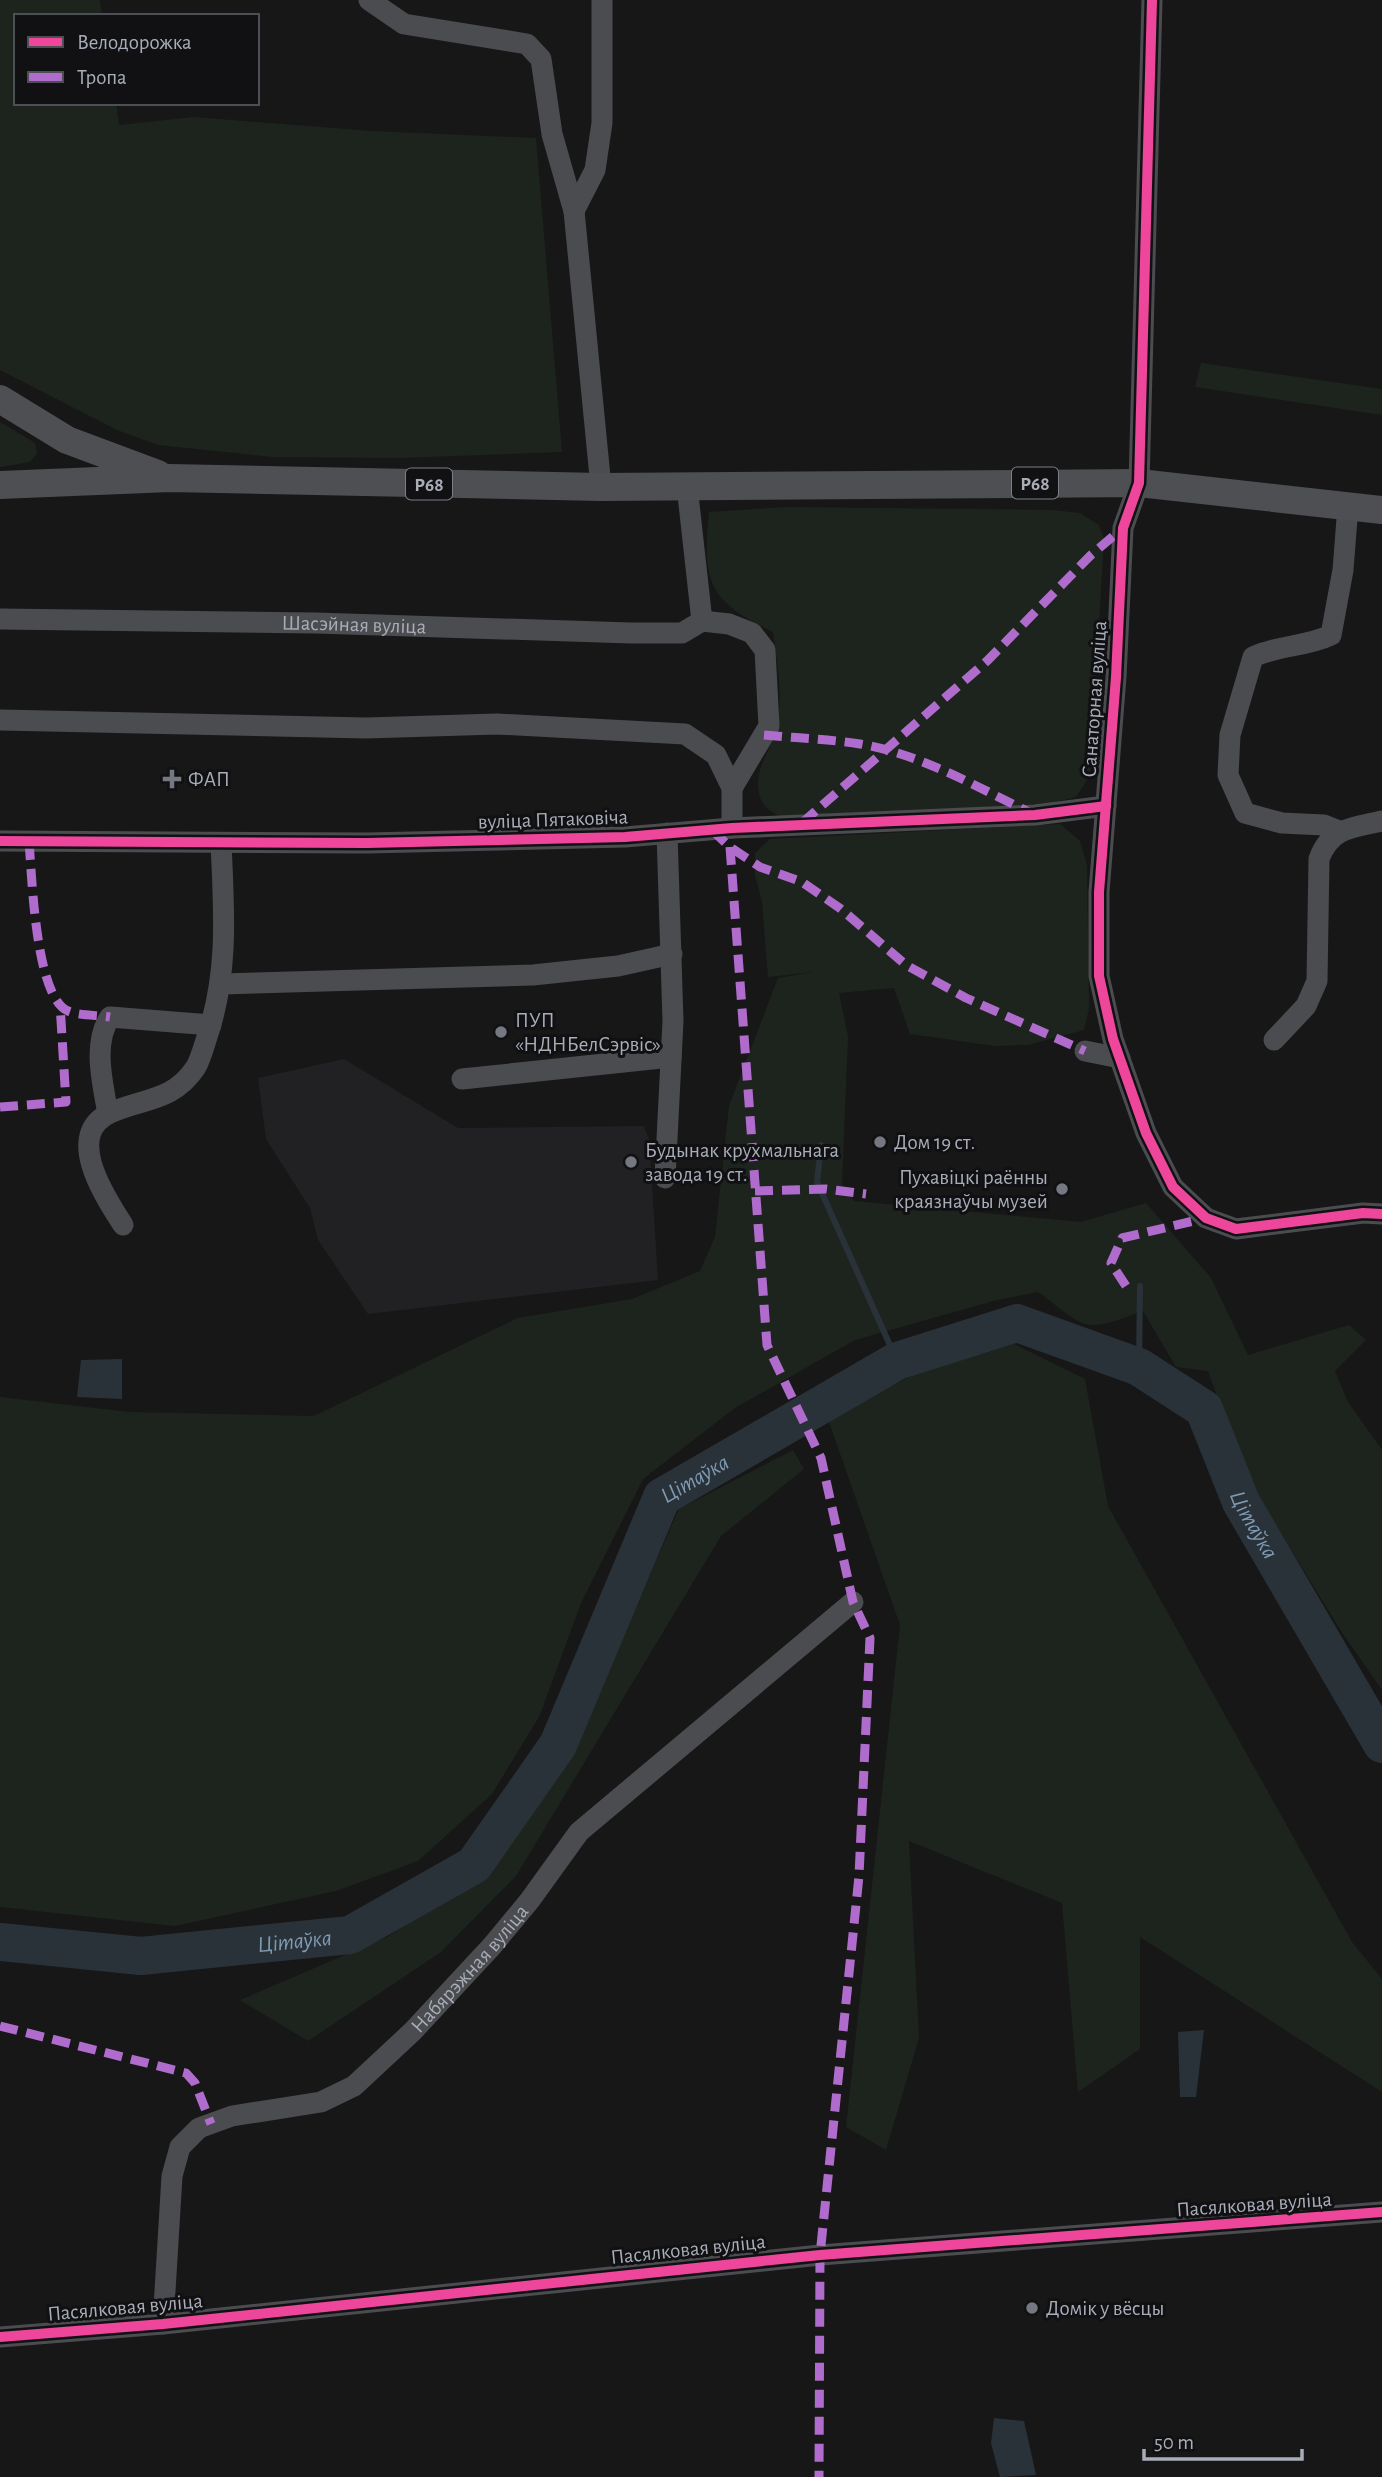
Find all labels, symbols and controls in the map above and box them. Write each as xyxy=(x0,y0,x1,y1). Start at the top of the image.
legend xyxy=(14,14,259,105)
text: Велодорожка xyxy=(77,32,192,53)
text: Тропа xyxy=(77,67,127,88)
road number: Р68 xyxy=(406,468,452,499)
road number: Р68 xyxy=(1012,468,1058,498)
street label: Шасэйная вуліца xyxy=(282,613,427,638)
street label: Санаторная вуліца xyxy=(1079,619,1110,778)
marker: ФАП xyxy=(162,769,182,789)
place label: ФАП xyxy=(188,769,230,790)
street label: вуліца Пятаковіча xyxy=(477,806,629,833)
place label: ПУП «НДНБелСэрвіс» xyxy=(515,1010,661,1055)
marker: ПУП «НДНБелСэрвіс» xyxy=(493,1024,509,1040)
place label: Дом 19 ст. xyxy=(894,1132,975,1153)
marker: Дом 19 ст. xyxy=(872,1134,888,1150)
place label: Будынак крухмальнага завода 19 ст. xyxy=(645,1140,839,1185)
marker: Будынак крухмальнага завода 19 ст. xyxy=(623,1154,639,1170)
place label: Пухавіцкі раённы краязнаўчы музей xyxy=(894,1167,1048,1212)
marker: Пухавіцкі раённы краязнаўчы музей xyxy=(1054,1181,1070,1197)
water label: Цітаўка xyxy=(657,1451,733,1508)
water label: Цітаўка xyxy=(1225,1488,1281,1563)
street label: Набярэжная вуліца xyxy=(407,1901,533,2037)
water label: Цітаўка xyxy=(257,1927,333,1957)
street label: Пасялковая вуліца xyxy=(1175,2189,1333,2220)
street label: Пасялковая вуліца xyxy=(609,2231,767,2268)
street label: Пасялковая вуліца xyxy=(46,2290,204,2325)
place label: Домік у вёсцы xyxy=(1046,2298,1164,2319)
marker: Домік у вёсцы xyxy=(1024,2300,1040,2316)
scale bar xyxy=(1144,2418,1302,2462)
text: 50 m xyxy=(1154,2432,1194,2453)

